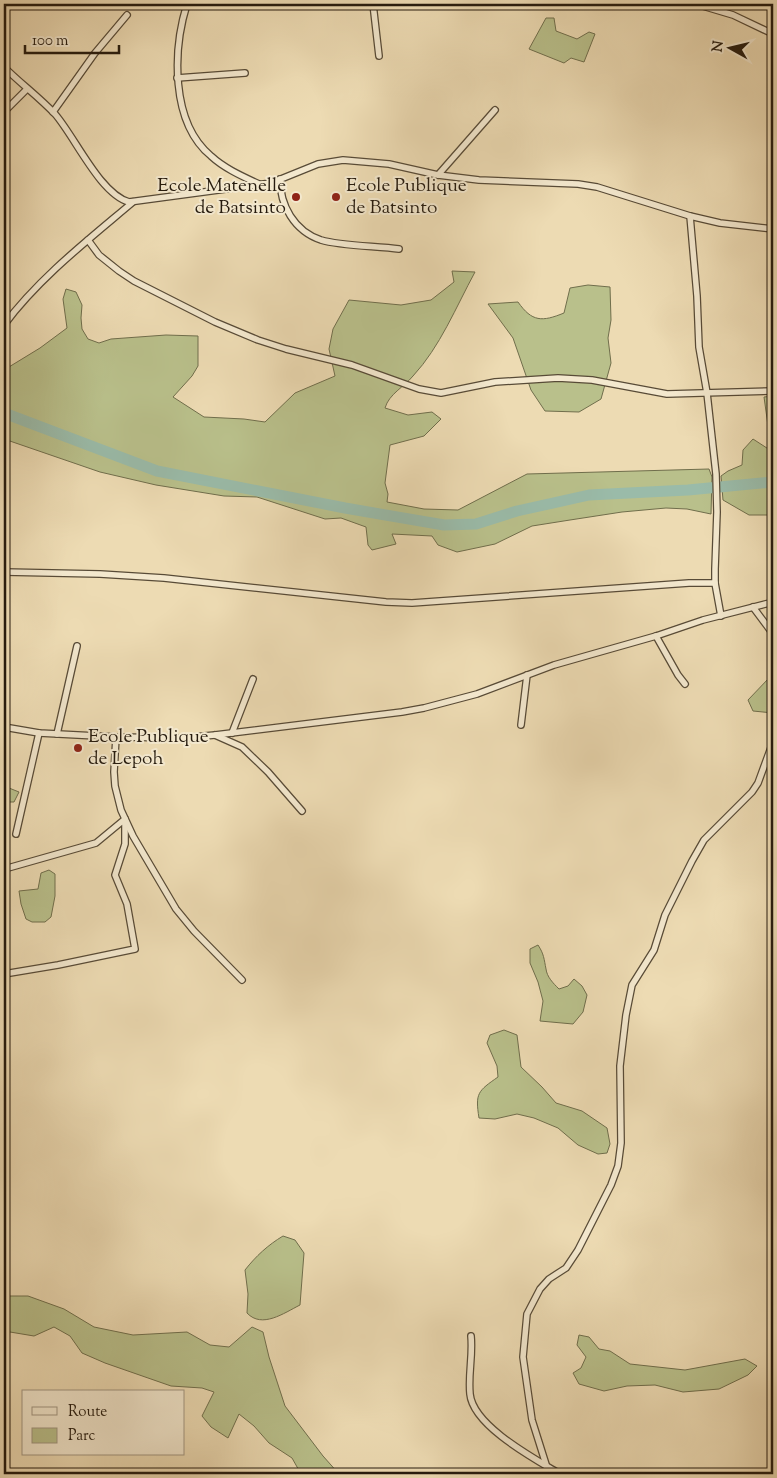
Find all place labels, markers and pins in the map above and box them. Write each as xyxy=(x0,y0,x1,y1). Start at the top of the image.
place label: Ecole Matenelle de Batsinto xyxy=(157,173,286,222)
place label: Ecole Publique de Batsinto xyxy=(346,173,467,222)
marker: Ecole Matenelle de Batsinto xyxy=(290,191,302,203)
marker: Ecole Publique de Batsinto xyxy=(330,191,342,203)
place label: Ecole Publique de Lepoh xyxy=(88,724,209,773)
marker: Ecole Publique de Lepoh xyxy=(72,742,84,754)

